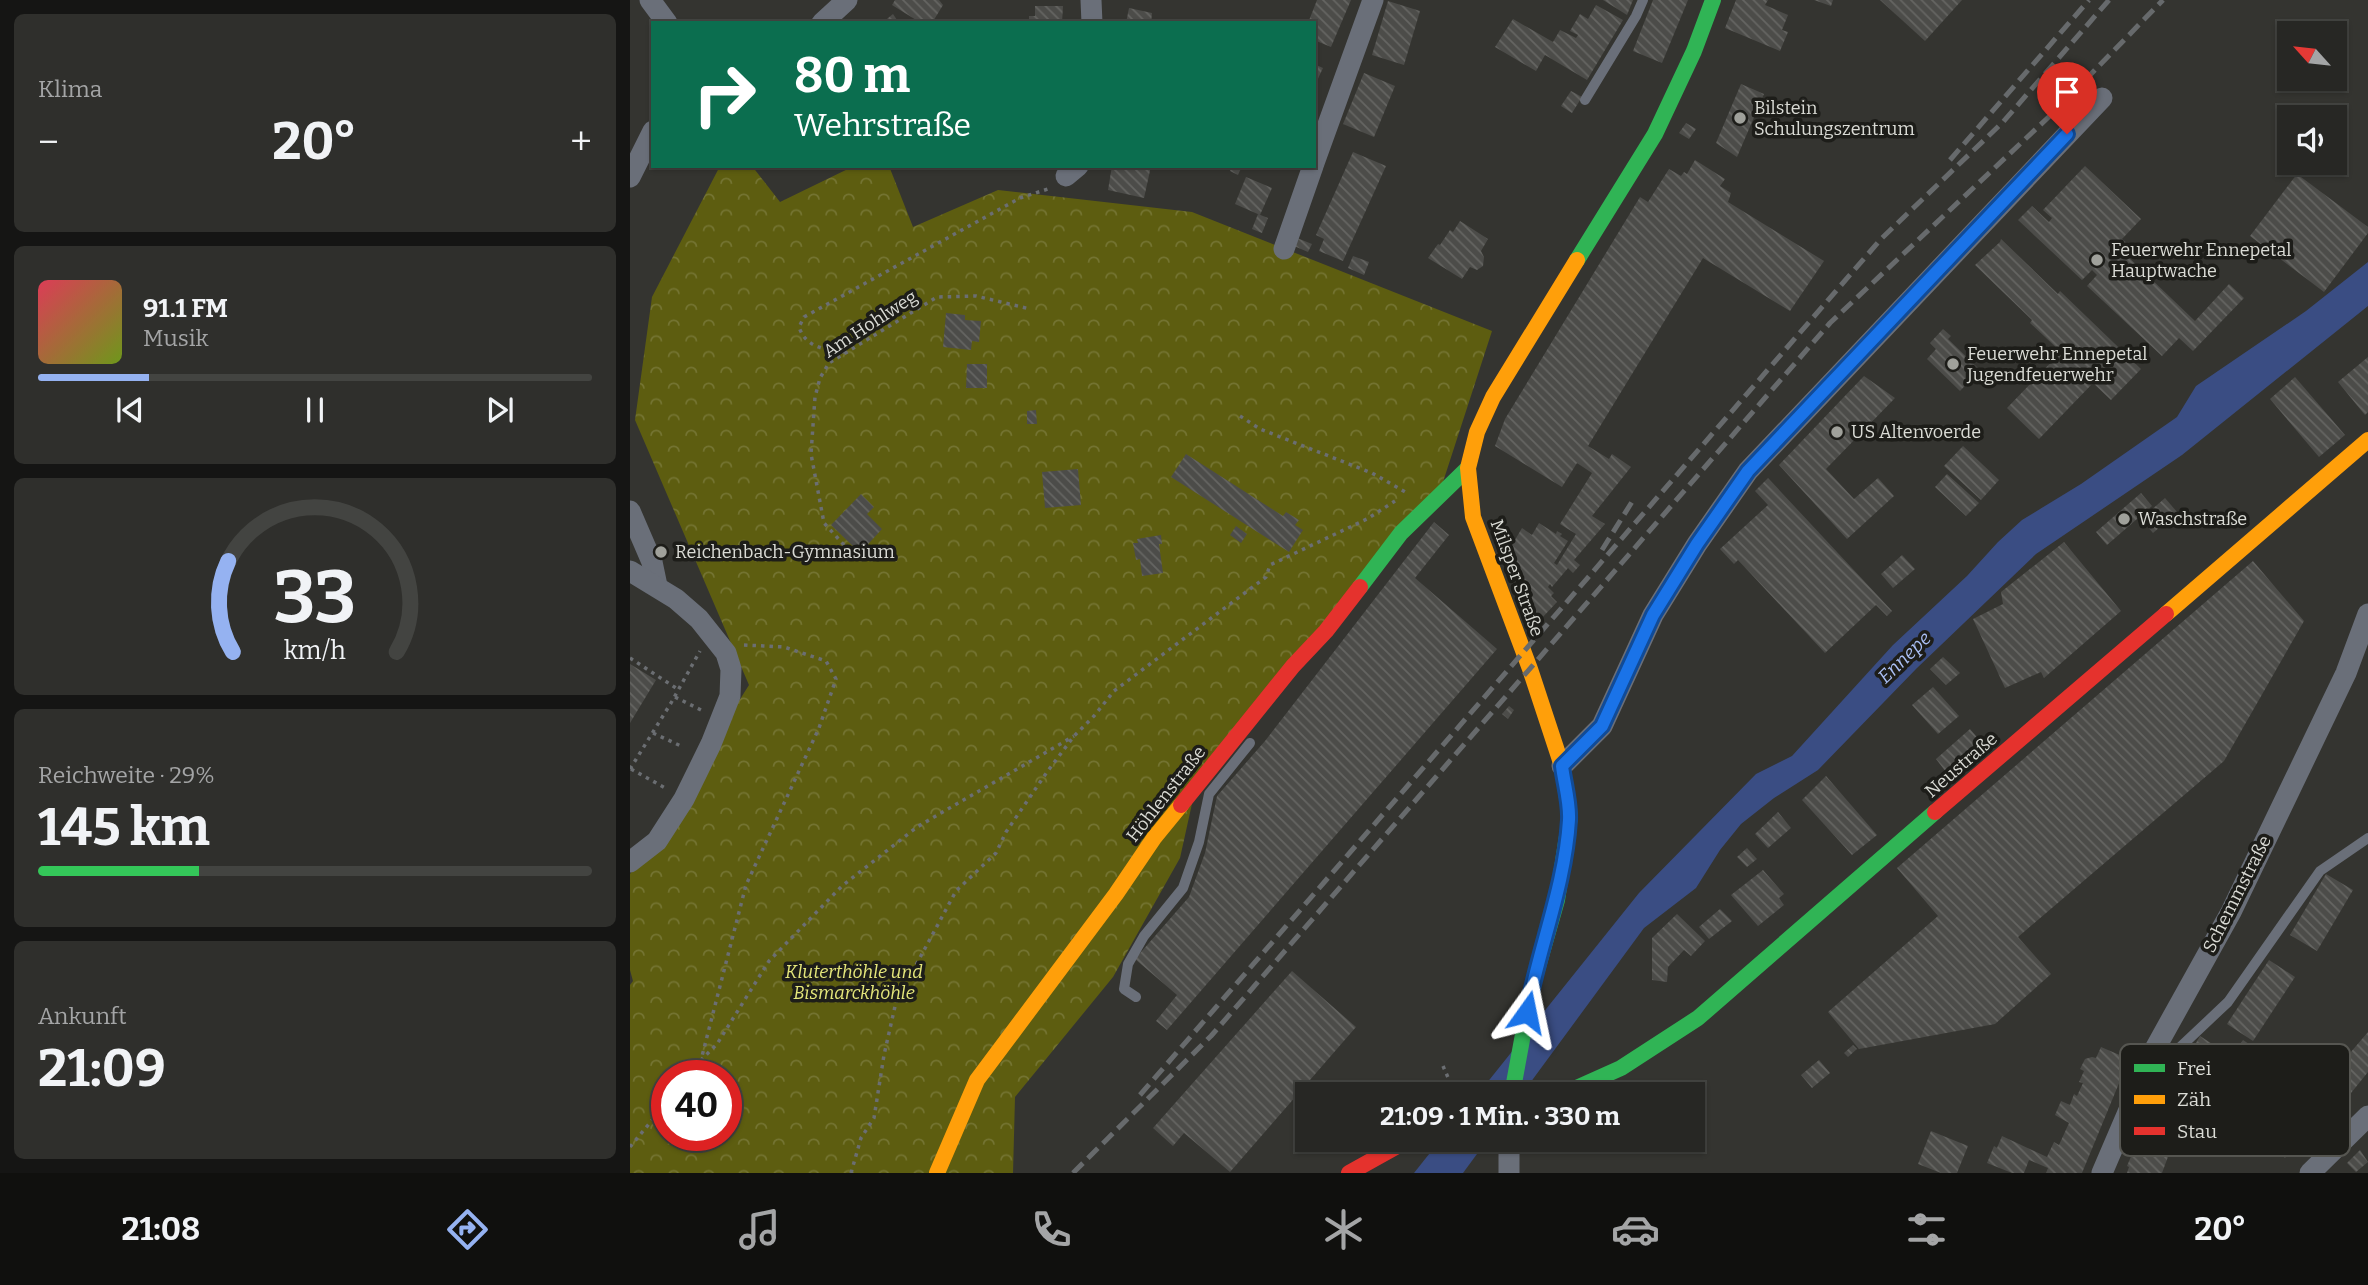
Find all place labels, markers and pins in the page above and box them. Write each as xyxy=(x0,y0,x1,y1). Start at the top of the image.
pin xyxy=(2037,62,2097,134)
place label: Bilstein Schulungszentrum xyxy=(1754,97,1915,140)
marker: Bilstein Schulungszentrum xyxy=(1732,110,1748,126)
place label: Feuerwehr Ennepetal Hauptwache xyxy=(2111,239,2291,282)
marker: Feuerwehr Ennepetal Hauptwache xyxy=(2089,252,2105,268)
place label: Feuerwehr Ennepetal Jugendfeuerwehr xyxy=(1966,343,2147,386)
marker: Feuerwehr Ennepetal Jugendfeuerwehr xyxy=(1945,356,1961,372)
place label: US Altenvoerde xyxy=(1851,421,1981,443)
marker: US Altenvoerde xyxy=(1829,424,1845,440)
place label: Waschstraße xyxy=(2138,508,2247,530)
marker: Waschstraße xyxy=(2116,511,2132,527)
place label: Reichenbach-Gymnasium xyxy=(675,541,895,563)
marker: Reichenbach-Gymnasium xyxy=(653,544,669,560)

